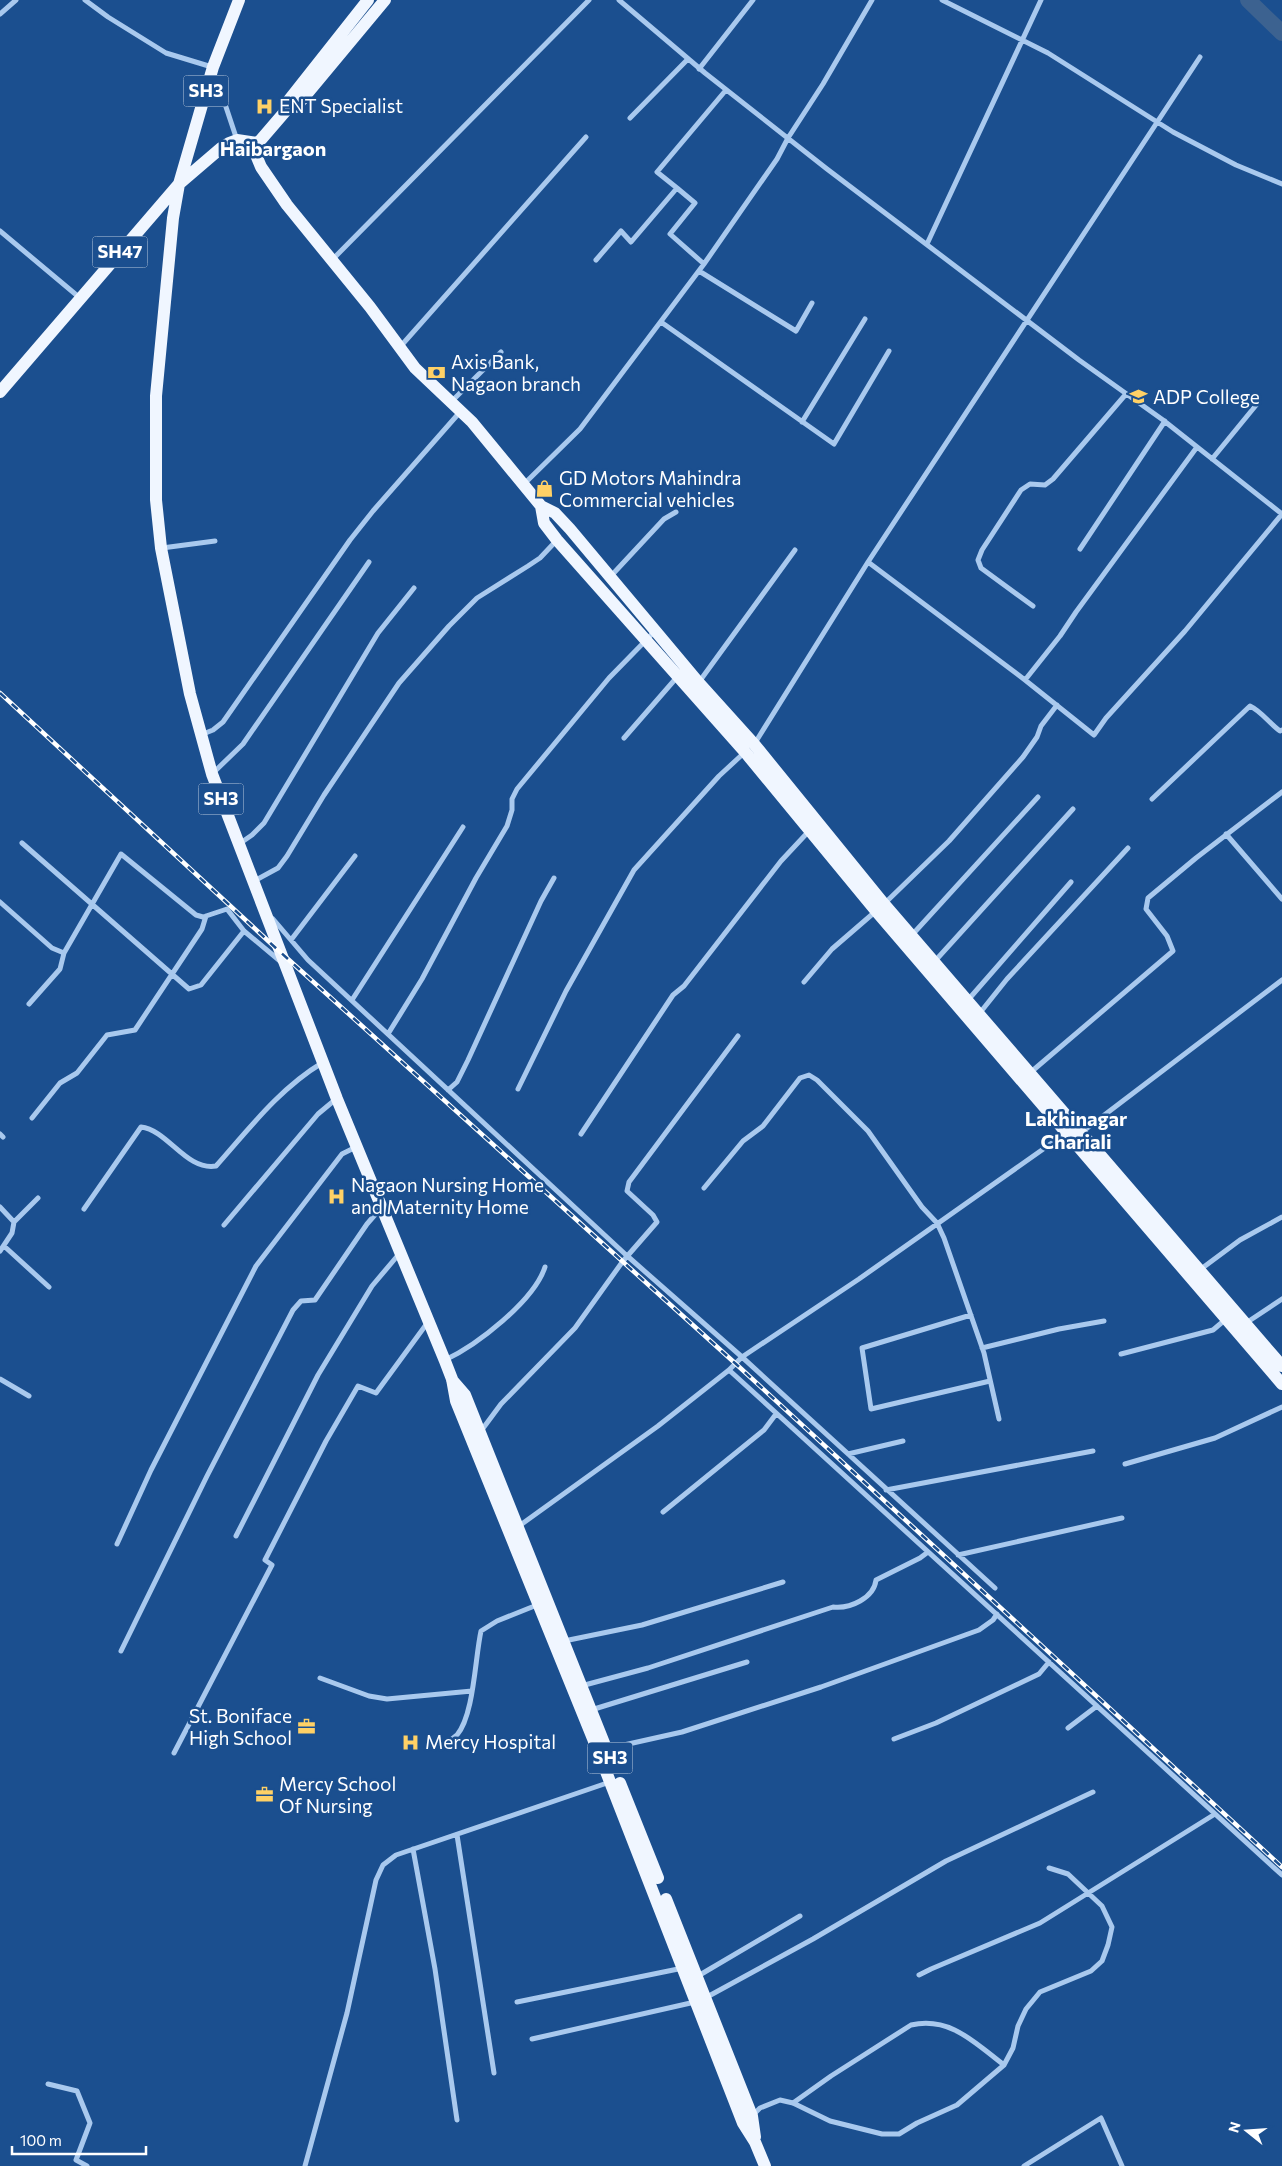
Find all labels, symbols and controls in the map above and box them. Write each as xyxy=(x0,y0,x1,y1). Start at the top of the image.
road number: SH3 xyxy=(184,76,228,106)
place label: ENT Specialist xyxy=(279,94,403,117)
hospital icon: ENT Specialist xyxy=(255,96,275,116)
district label: Haibargaon xyxy=(220,136,326,160)
road number: SH47 xyxy=(92,236,148,268)
place label: Axis Bank, Nagaon branch xyxy=(451,350,581,395)
bank icon: Axis Bank, Nagaon branch xyxy=(427,363,447,383)
place label: ADP College xyxy=(1153,385,1260,408)
school or university icon: ADP College xyxy=(1129,387,1149,407)
place label: GD Motors Mahindra Commercial vehicles xyxy=(559,466,741,511)
shop icon: GD Motors Mahindra Commercial vehicles xyxy=(535,479,555,499)
road number: SH3 xyxy=(198,784,244,814)
district label: Lakhinagar Chariali xyxy=(1025,1106,1127,1153)
place label: Nagaon Nursing Home and Maternity Home xyxy=(351,1173,544,1218)
hospital icon: Nagaon Nursing Home and Maternity Home xyxy=(327,1186,347,1206)
place label: St. Boniface High School xyxy=(189,1704,292,1749)
office icon: St. Boniface High School xyxy=(296,1717,316,1737)
place label: Mercy Hospital xyxy=(425,1730,556,1753)
hospital icon: Mercy Hospital xyxy=(401,1732,421,1752)
road number: SH3 xyxy=(588,1742,632,1774)
place label: Mercy School Of Nursing xyxy=(279,1772,396,1817)
office icon: Mercy School Of Nursing xyxy=(255,1785,275,1805)
north arrow xyxy=(1222,2106,1272,2156)
text: N xyxy=(1224,2120,1244,2135)
scale bar xyxy=(12,2124,146,2156)
text: 100 m xyxy=(20,2131,62,2149)

